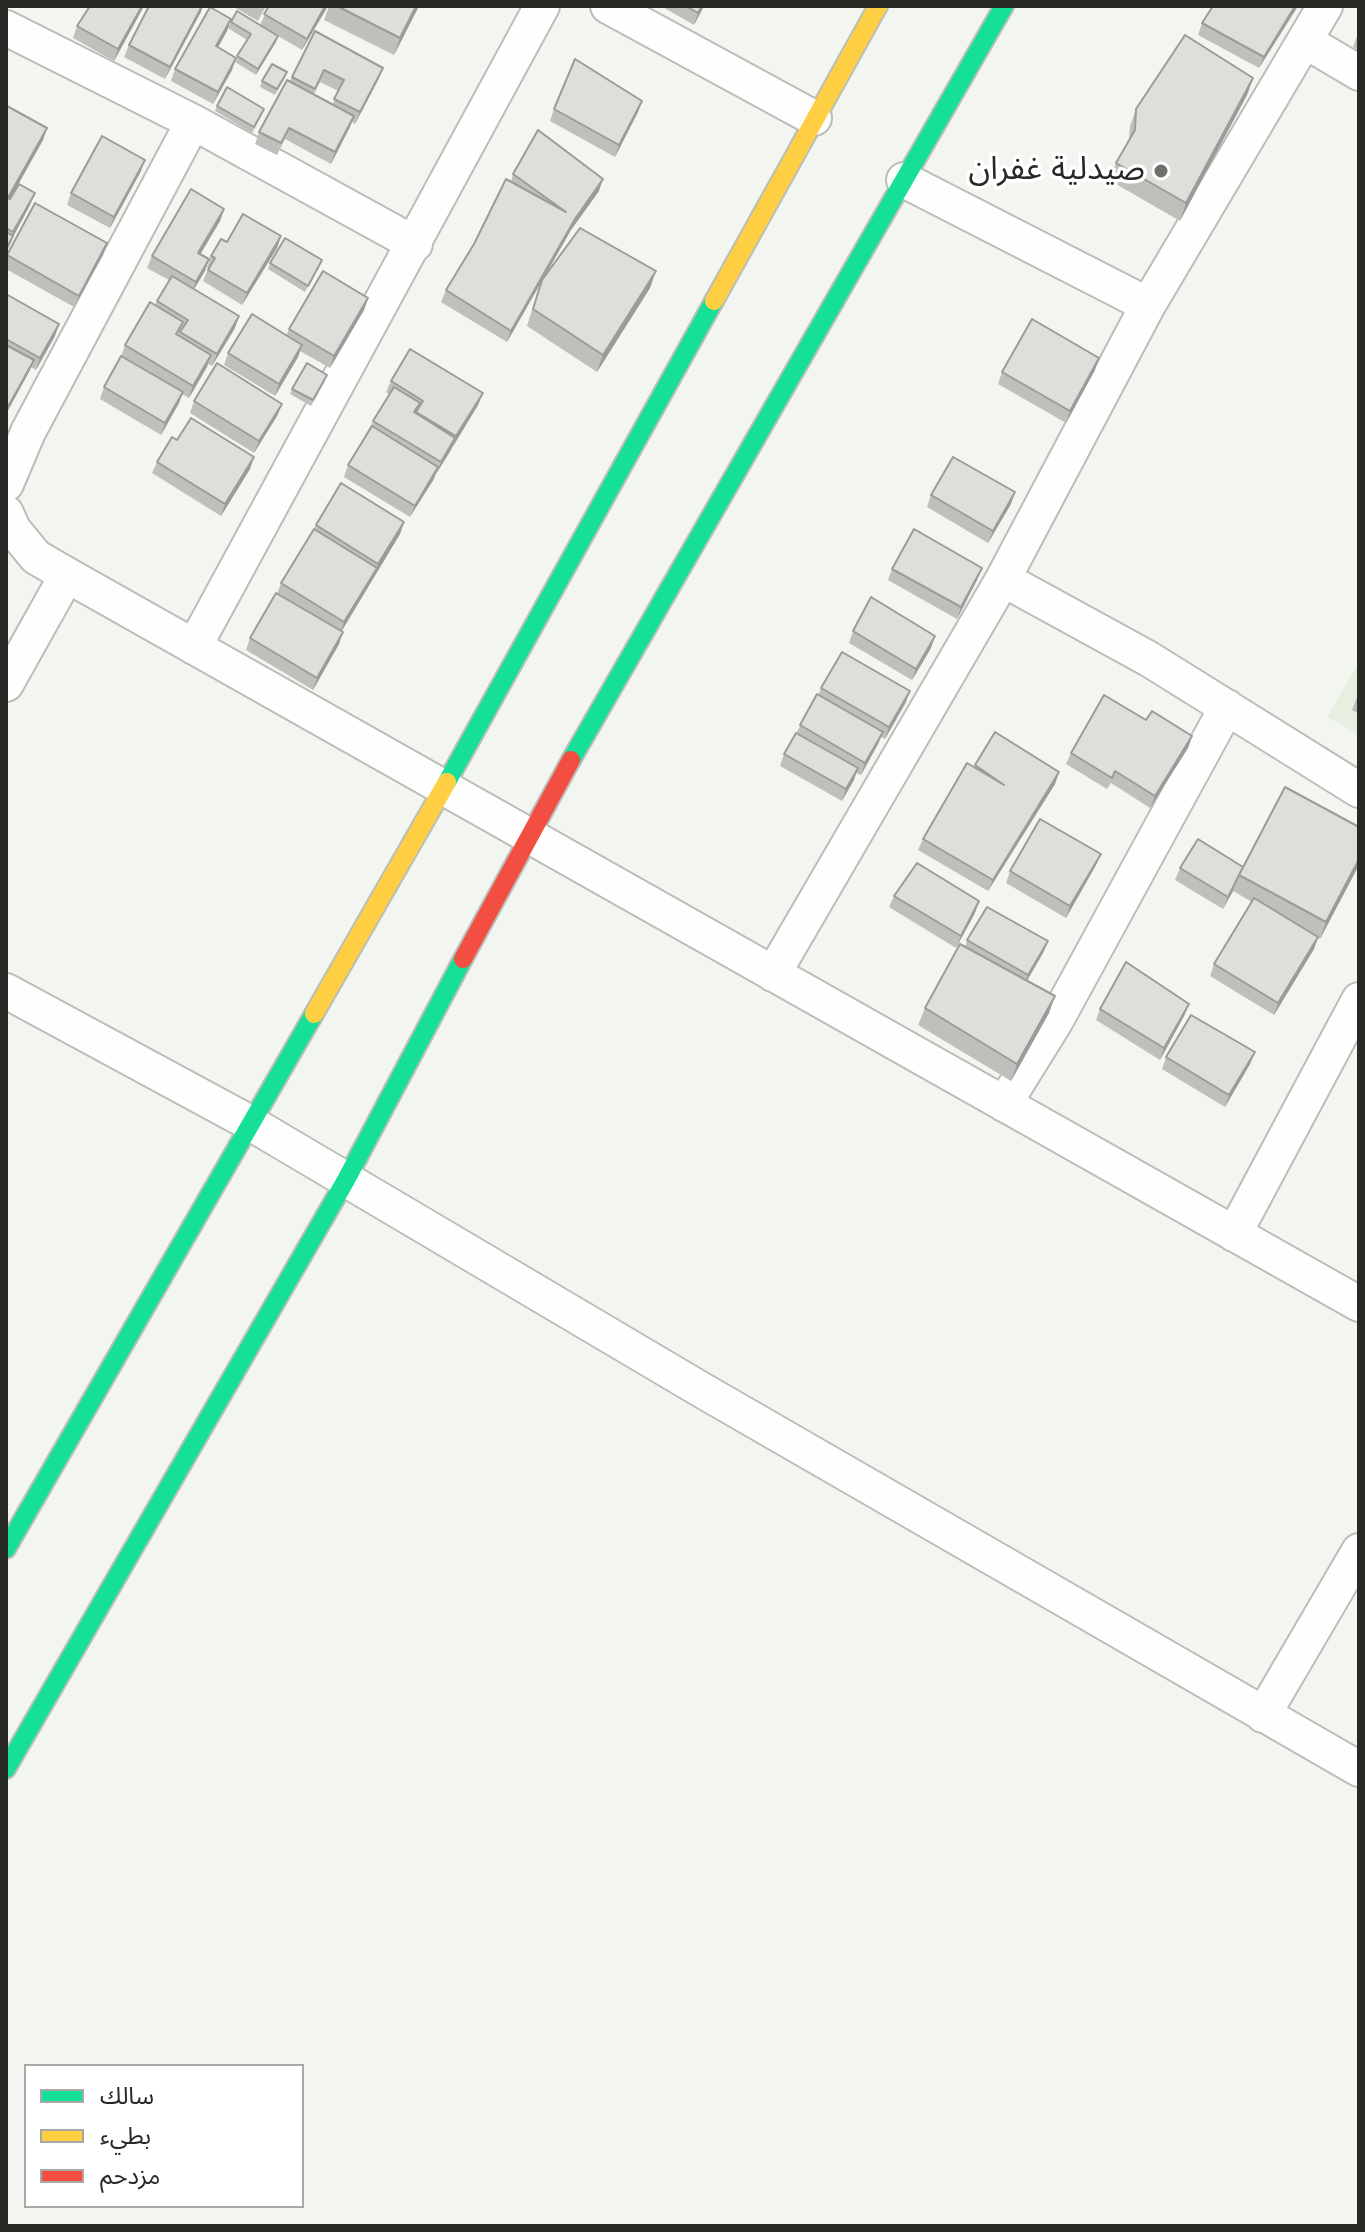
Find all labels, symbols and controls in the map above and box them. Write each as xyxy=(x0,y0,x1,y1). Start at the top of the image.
place label: صيدلية غفران xyxy=(968,152,1145,190)
marker: صيدلية غفران xyxy=(1152,162,1170,180)
legend xyxy=(24,2064,304,2208)
text: سالك xyxy=(100,2078,154,2113)
text: بطيء xyxy=(100,2118,151,2153)
text: مزدحم xyxy=(100,2158,160,2193)

